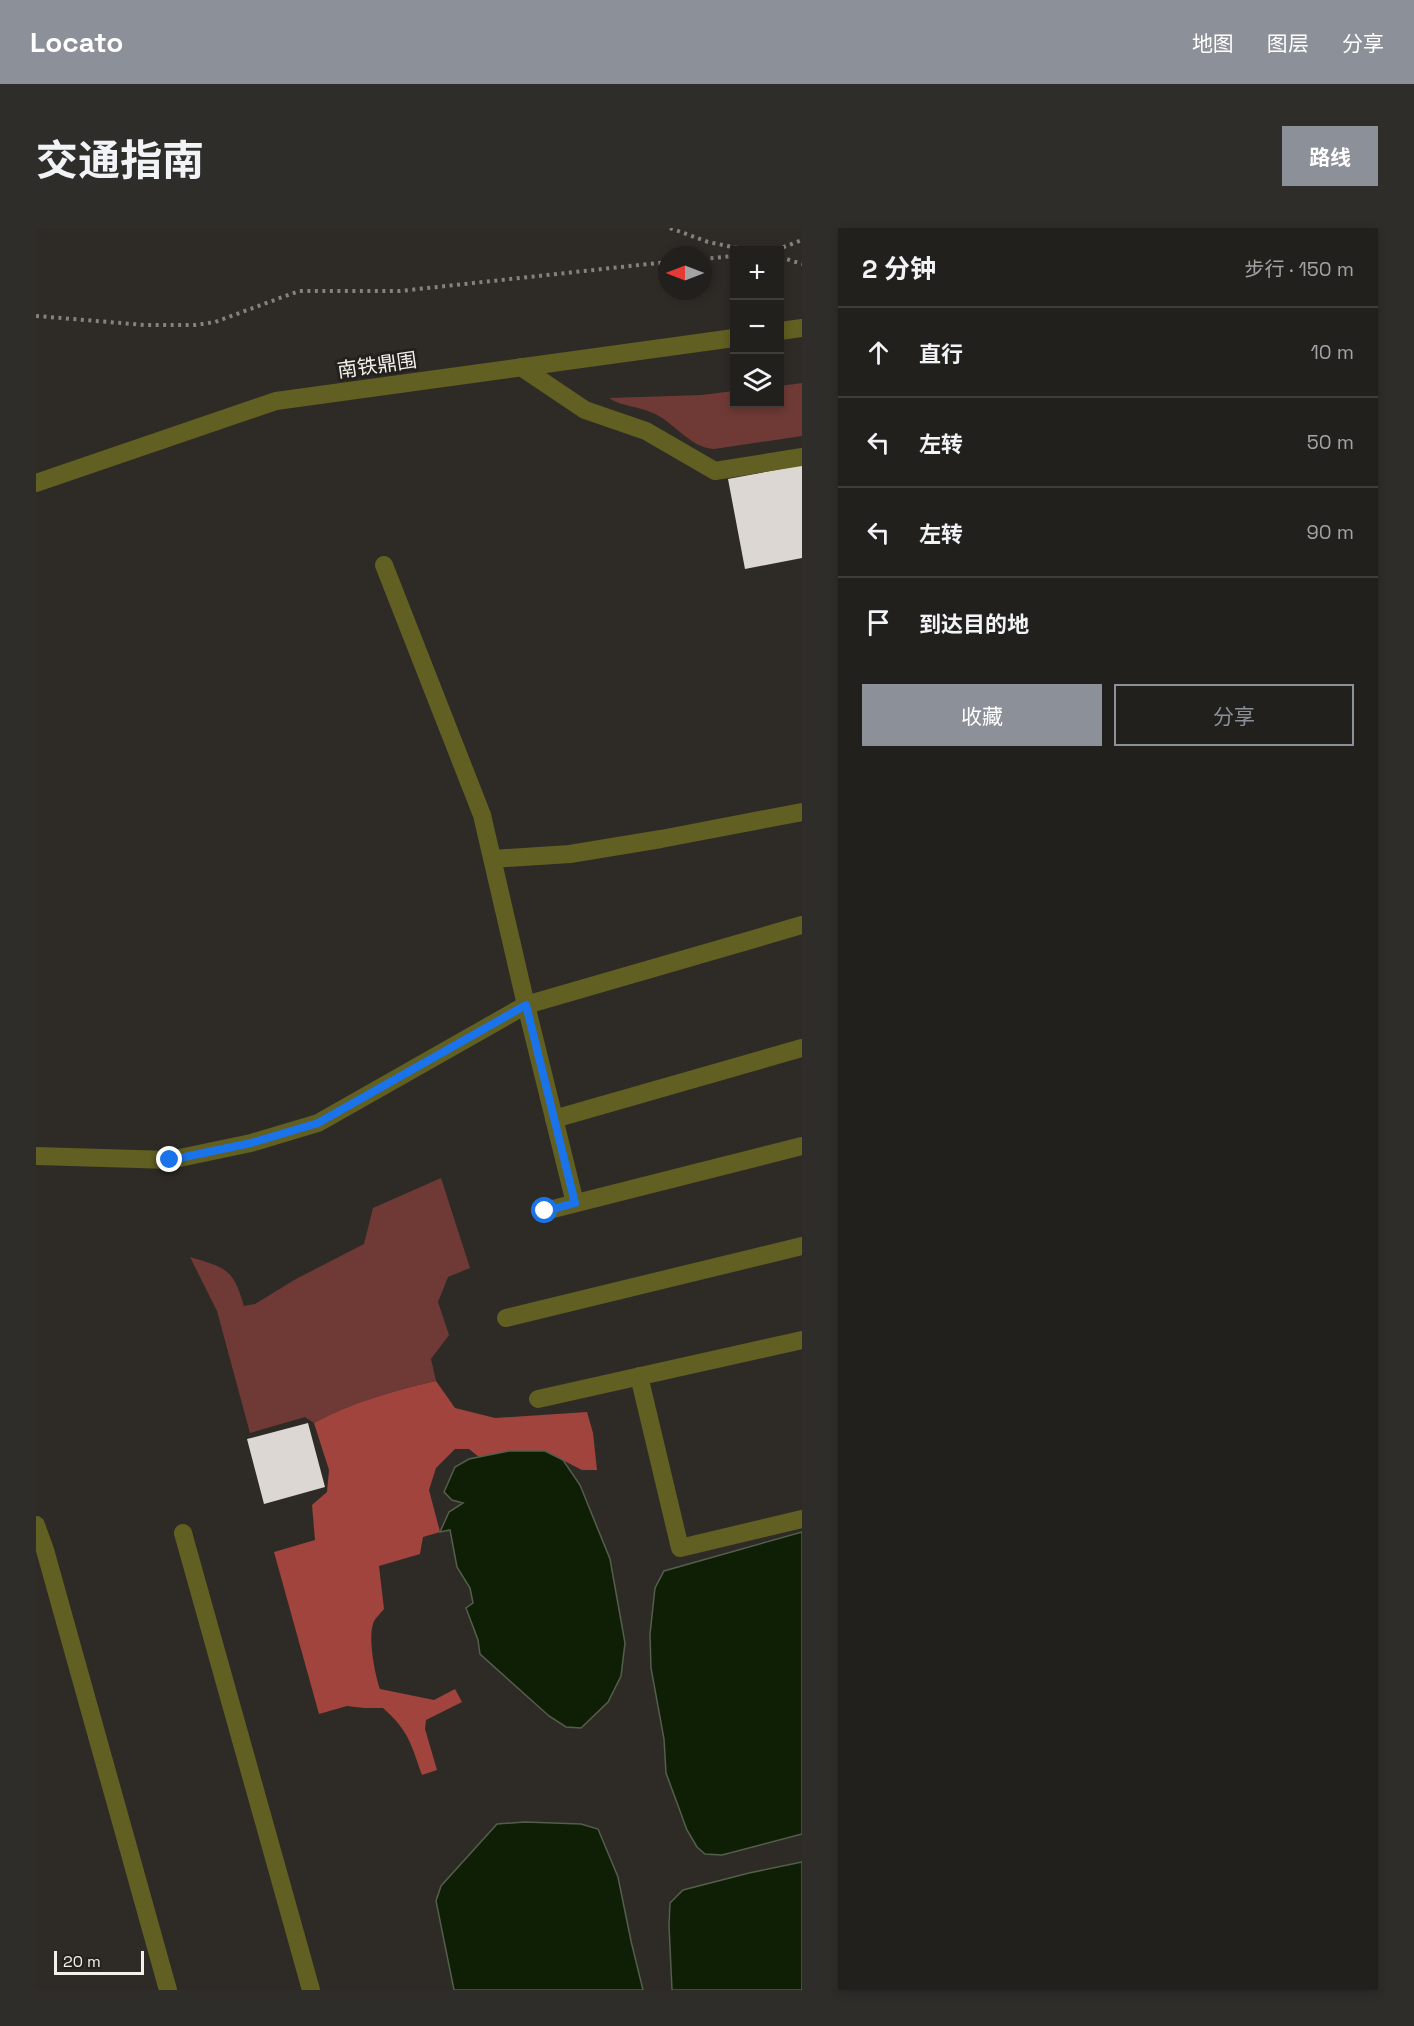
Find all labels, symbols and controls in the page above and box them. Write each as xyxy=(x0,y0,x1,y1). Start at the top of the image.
text: Locato xyxy=(30,24,123,60)
text: 地图 xyxy=(1192,30,1234,57)
text: 图层 xyxy=(1267,30,1309,57)
text: 分享 xyxy=(1342,30,1384,57)
button: 路线 xyxy=(1282,126,1378,186)
text: 交通指南 xyxy=(36,134,204,187)
north arrow xyxy=(658,246,712,300)
map controls xyxy=(730,246,784,408)
button: + xyxy=(730,246,784,300)
text: 2 分钟 xyxy=(862,252,936,286)
text: 步行 · 150 m xyxy=(1244,256,1354,282)
button: − xyxy=(730,300,784,354)
icon: ahead xyxy=(862,336,895,369)
text: 10 m xyxy=(1310,339,1354,365)
text: 直行 xyxy=(919,340,963,368)
street label: 南铁鼎围 xyxy=(336,347,418,383)
button: layers xyxy=(730,354,784,408)
icon: left xyxy=(862,426,895,459)
text: 50 m xyxy=(1307,429,1354,455)
text: 左转 xyxy=(919,430,963,458)
icon: left xyxy=(862,516,895,549)
text: 90 m xyxy=(1307,519,1354,545)
text: 左转 xyxy=(919,520,963,548)
icon: arrive xyxy=(862,606,895,639)
text: 到达目的地 xyxy=(919,610,1029,638)
button: 收藏 xyxy=(862,684,1102,746)
button: 分享 xyxy=(1114,684,1354,746)
route end xyxy=(156,1146,182,1172)
route start xyxy=(531,1197,557,1223)
scale bar xyxy=(54,1948,144,1976)
text: 20 m xyxy=(63,1951,101,1972)

